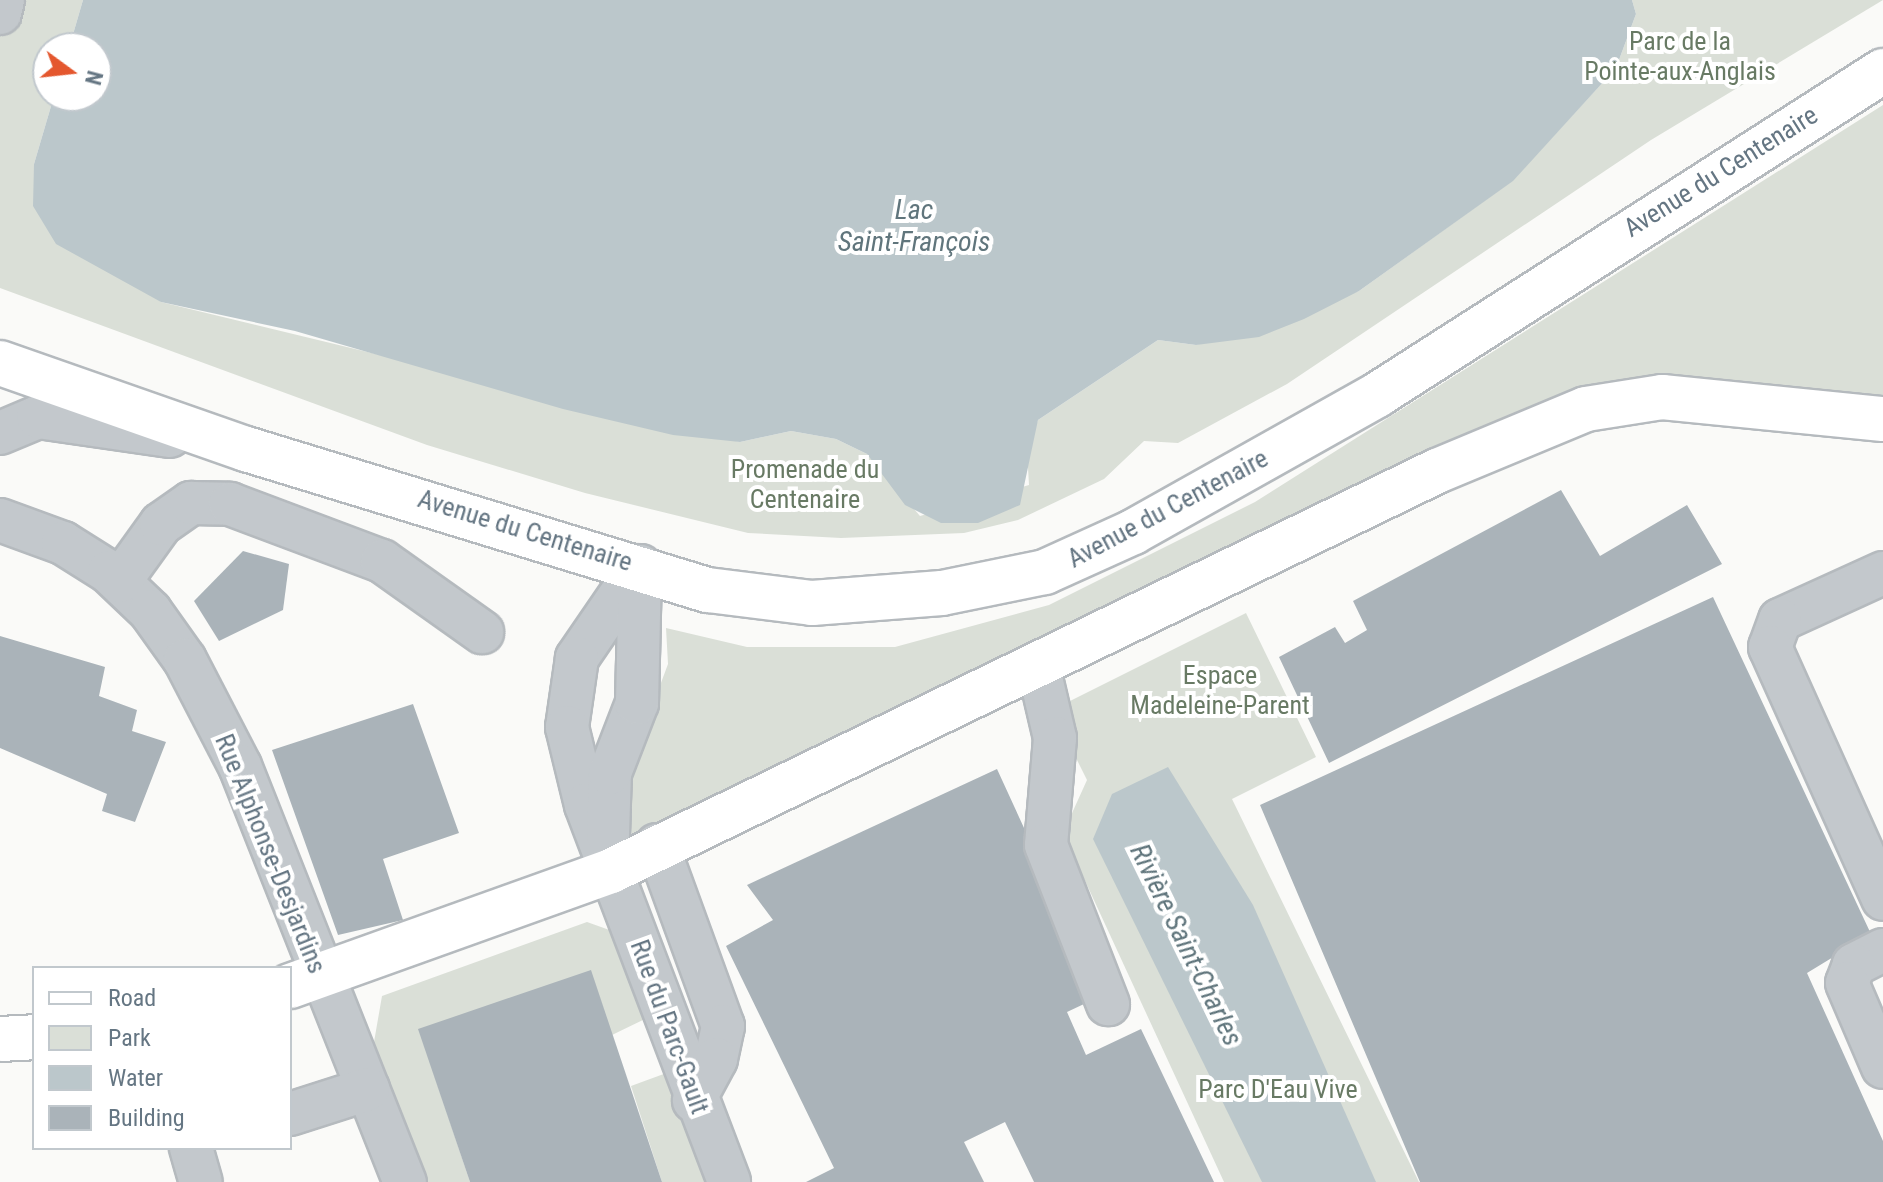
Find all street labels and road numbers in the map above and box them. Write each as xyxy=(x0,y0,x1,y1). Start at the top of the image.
street label: Avenue du Centenaire xyxy=(1618,100,1824,244)
street label: Avenue du Centenaire xyxy=(1062,443,1274,575)
street label: Avenue du Centenaire xyxy=(414,484,636,578)
street label: Rue Alphonse-Desjardins xyxy=(208,730,332,978)
street label: Rue du Parc-Gault xyxy=(623,936,715,1118)

